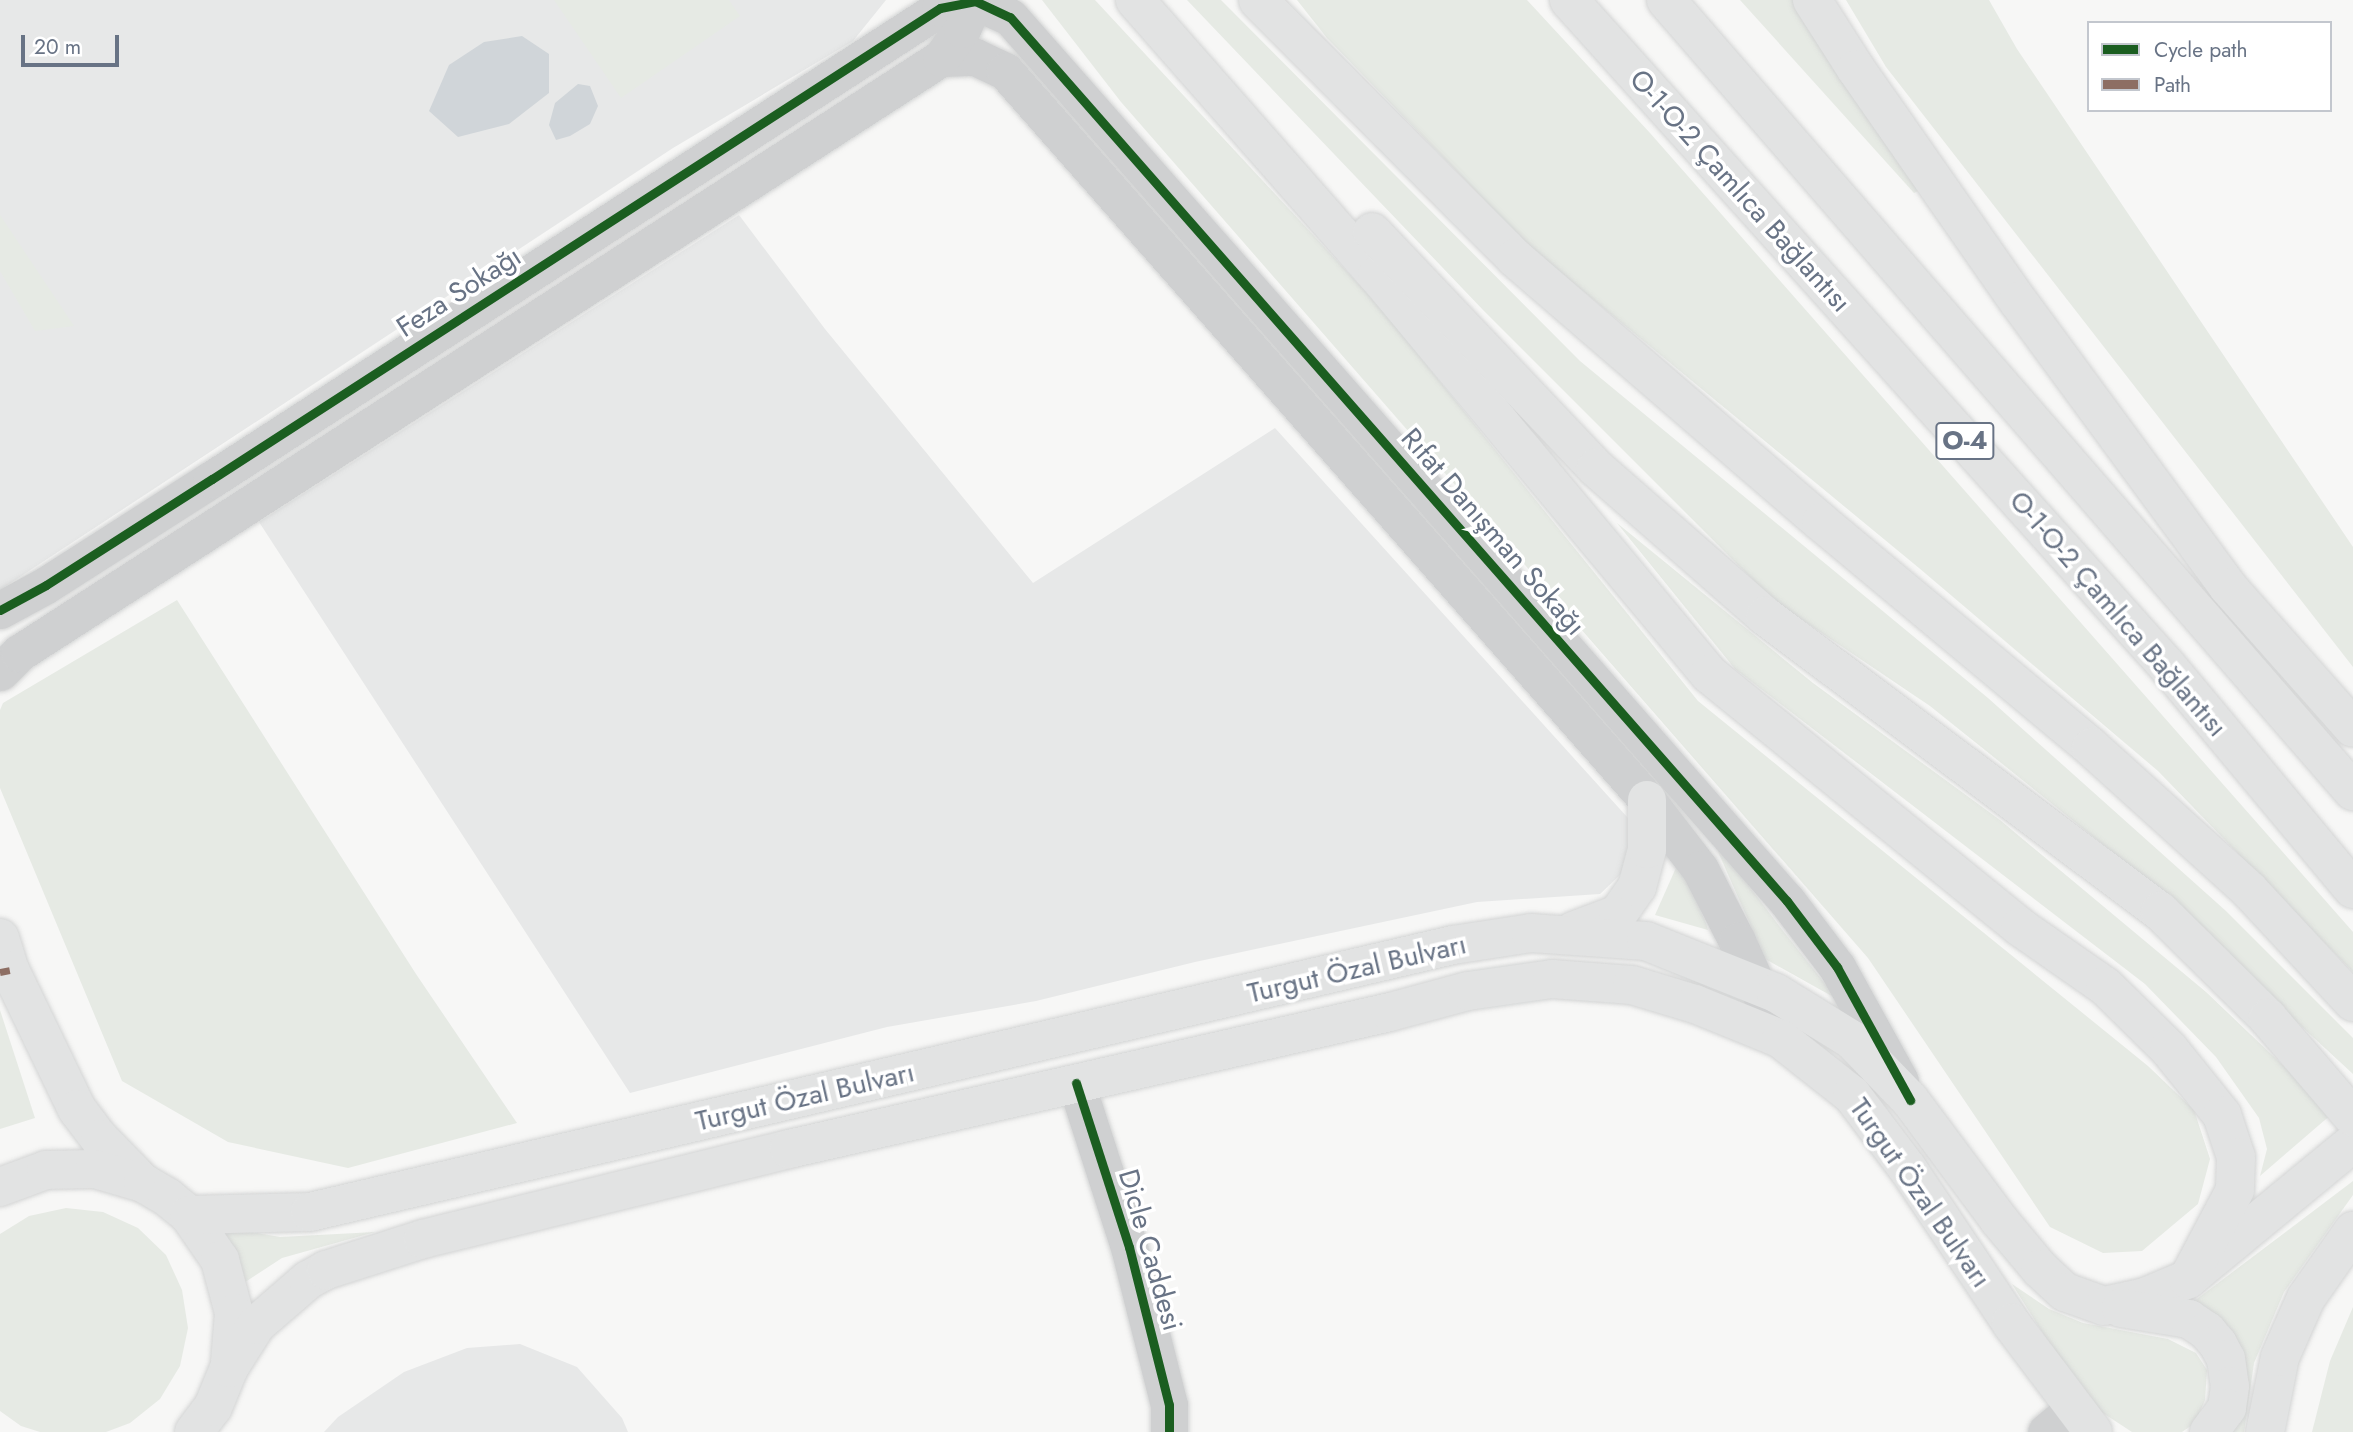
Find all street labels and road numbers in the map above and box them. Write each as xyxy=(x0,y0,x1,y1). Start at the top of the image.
street label: O-1-O-2 Çamlıca Bağlantısı xyxy=(1622,63,1858,319)
street label: Feza Sokağı xyxy=(390,239,528,345)
road number: O-4 xyxy=(1935,418,1995,463)
street label: Rıfat Danışman Sokağı xyxy=(1394,422,1592,642)
street label: O-1-O-2 Çamlıca Bağlantısı xyxy=(2002,484,2234,744)
street label: Turgut Özal Bulvarı xyxy=(1244,928,1470,1010)
street label: Turgut Özal Bulvarı xyxy=(692,1056,918,1138)
street label: Turgut Özal Bulvarı xyxy=(1842,1092,1998,1294)
street label: Dicle Caddesi xyxy=(1111,1165,1189,1335)

